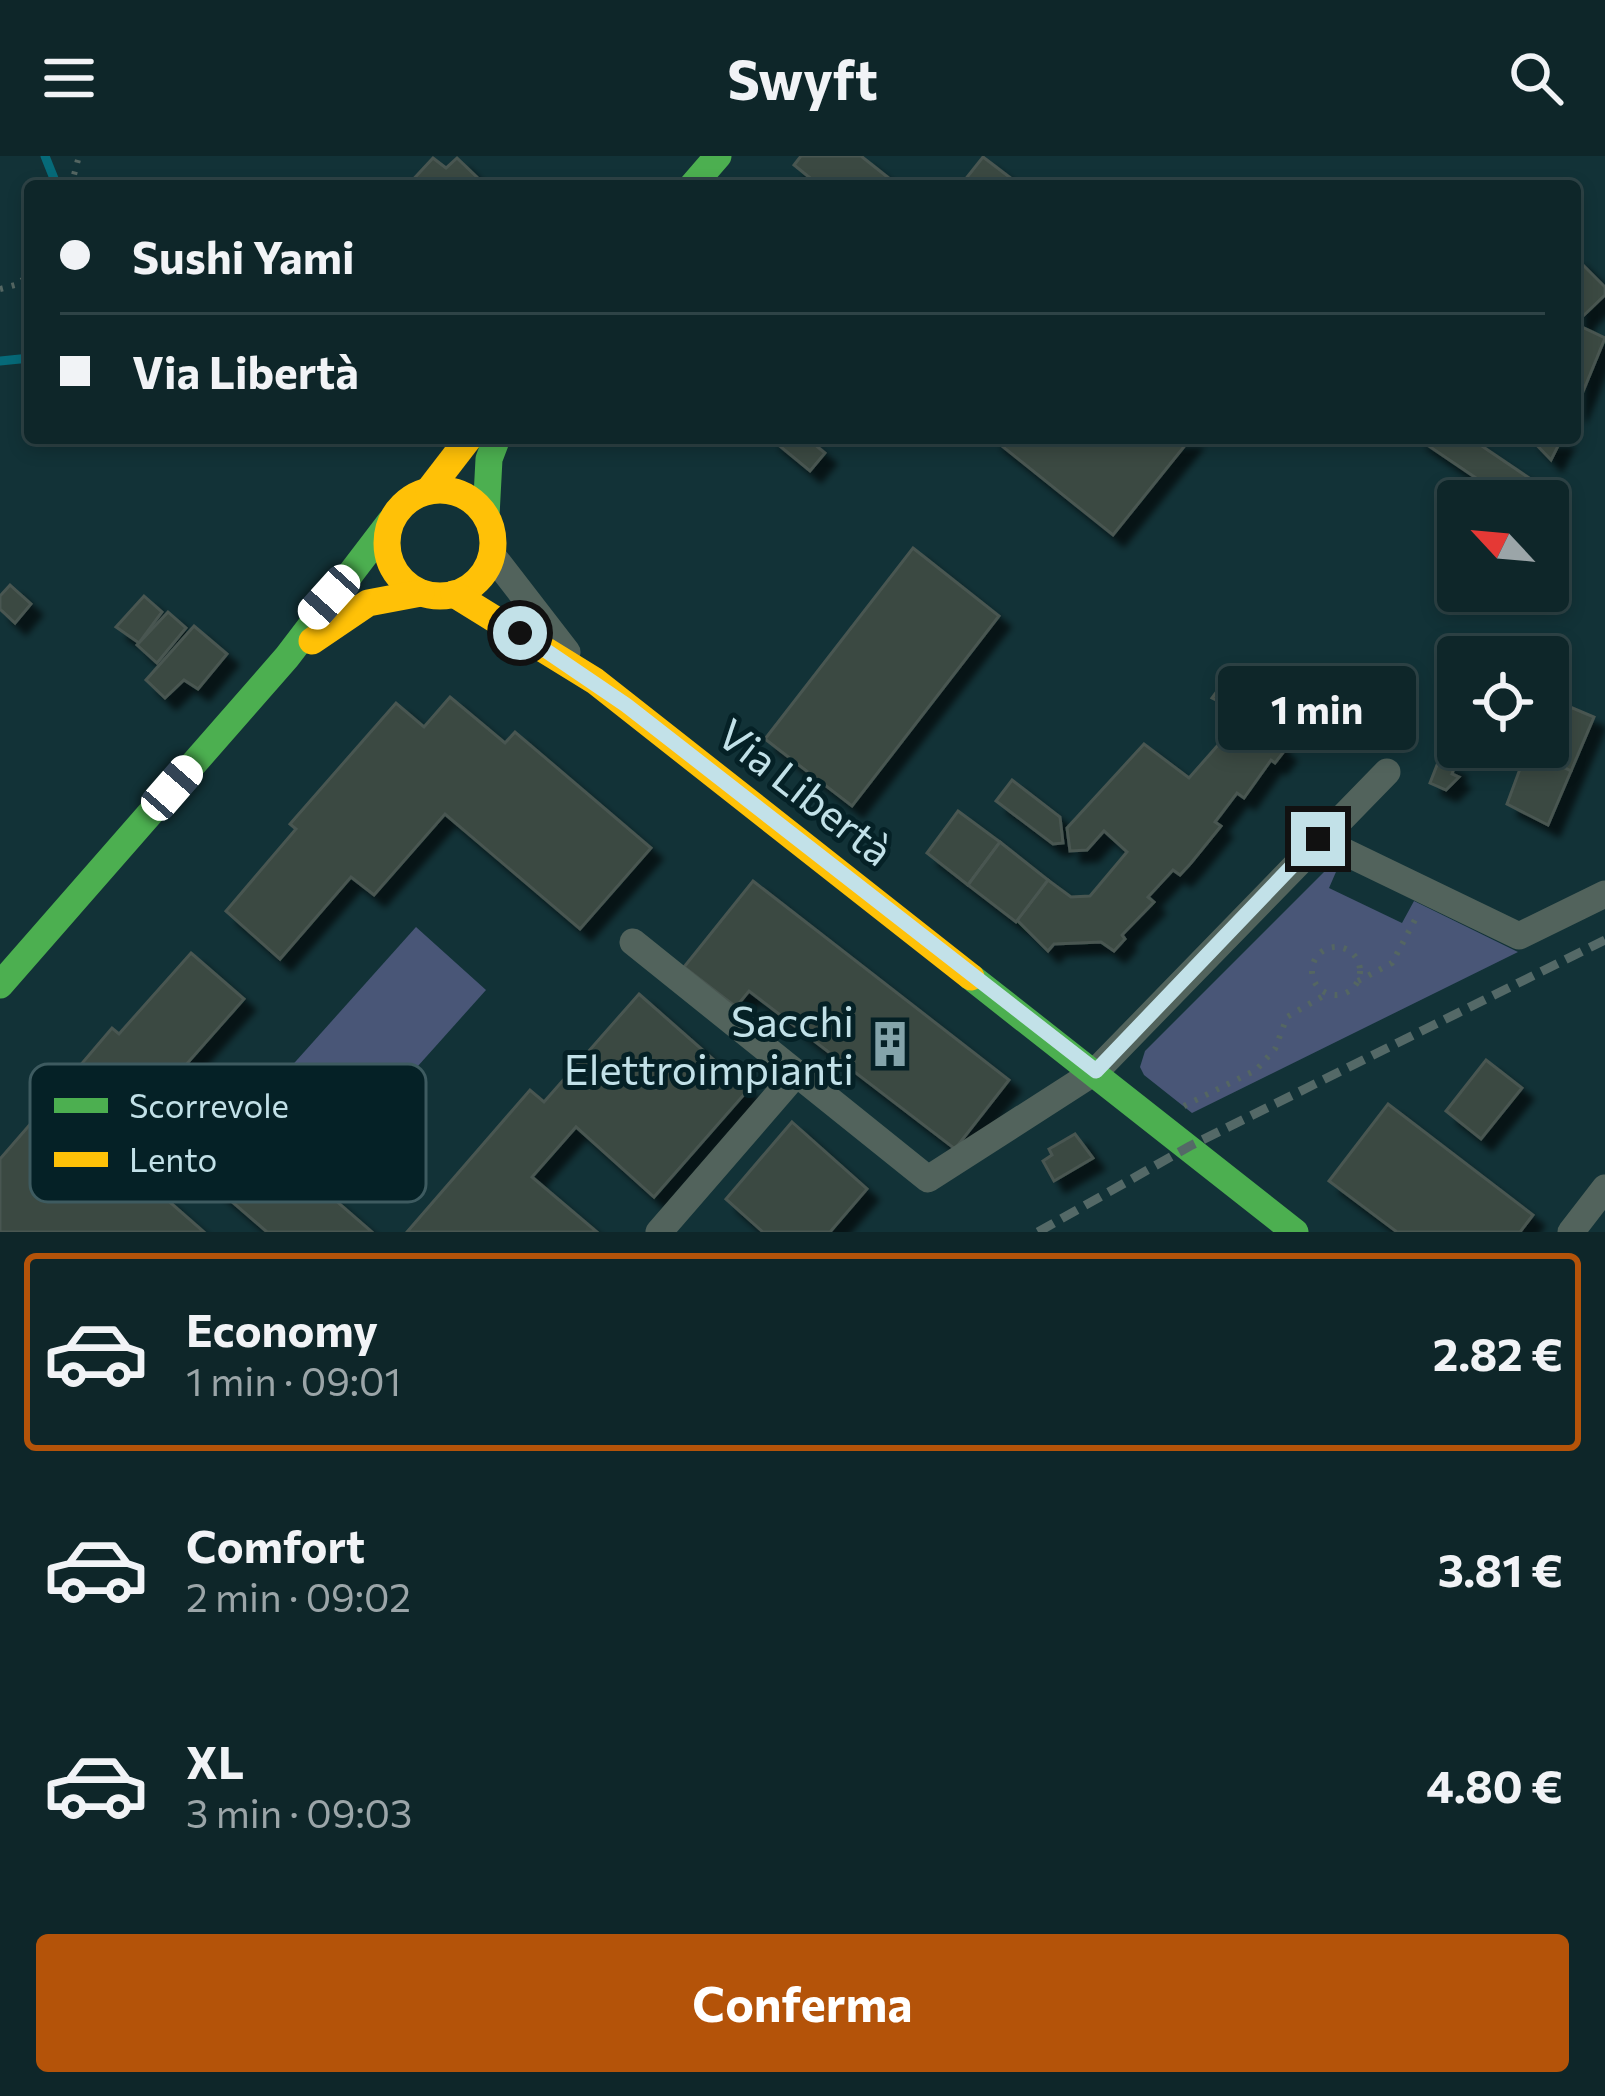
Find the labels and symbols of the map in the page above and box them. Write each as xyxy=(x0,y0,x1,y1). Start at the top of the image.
north arrow xyxy=(1437,480,1569,612)
car xyxy=(292,558,366,636)
route start xyxy=(493,606,547,660)
callout: 1 min xyxy=(1219,665,1417,749)
street label: Via Libertà xyxy=(708,707,904,875)
car xyxy=(135,749,209,827)
route end xyxy=(1291,812,1345,866)
place label: Sacchi Elettroimpianti xyxy=(564,994,854,1094)
building icon: Sacchi Elettroimpianti xyxy=(865,1019,915,1069)
legend xyxy=(30,1064,426,1202)
text: Scorrevole xyxy=(129,1084,289,1125)
text: Lento xyxy=(129,1138,217,1179)

